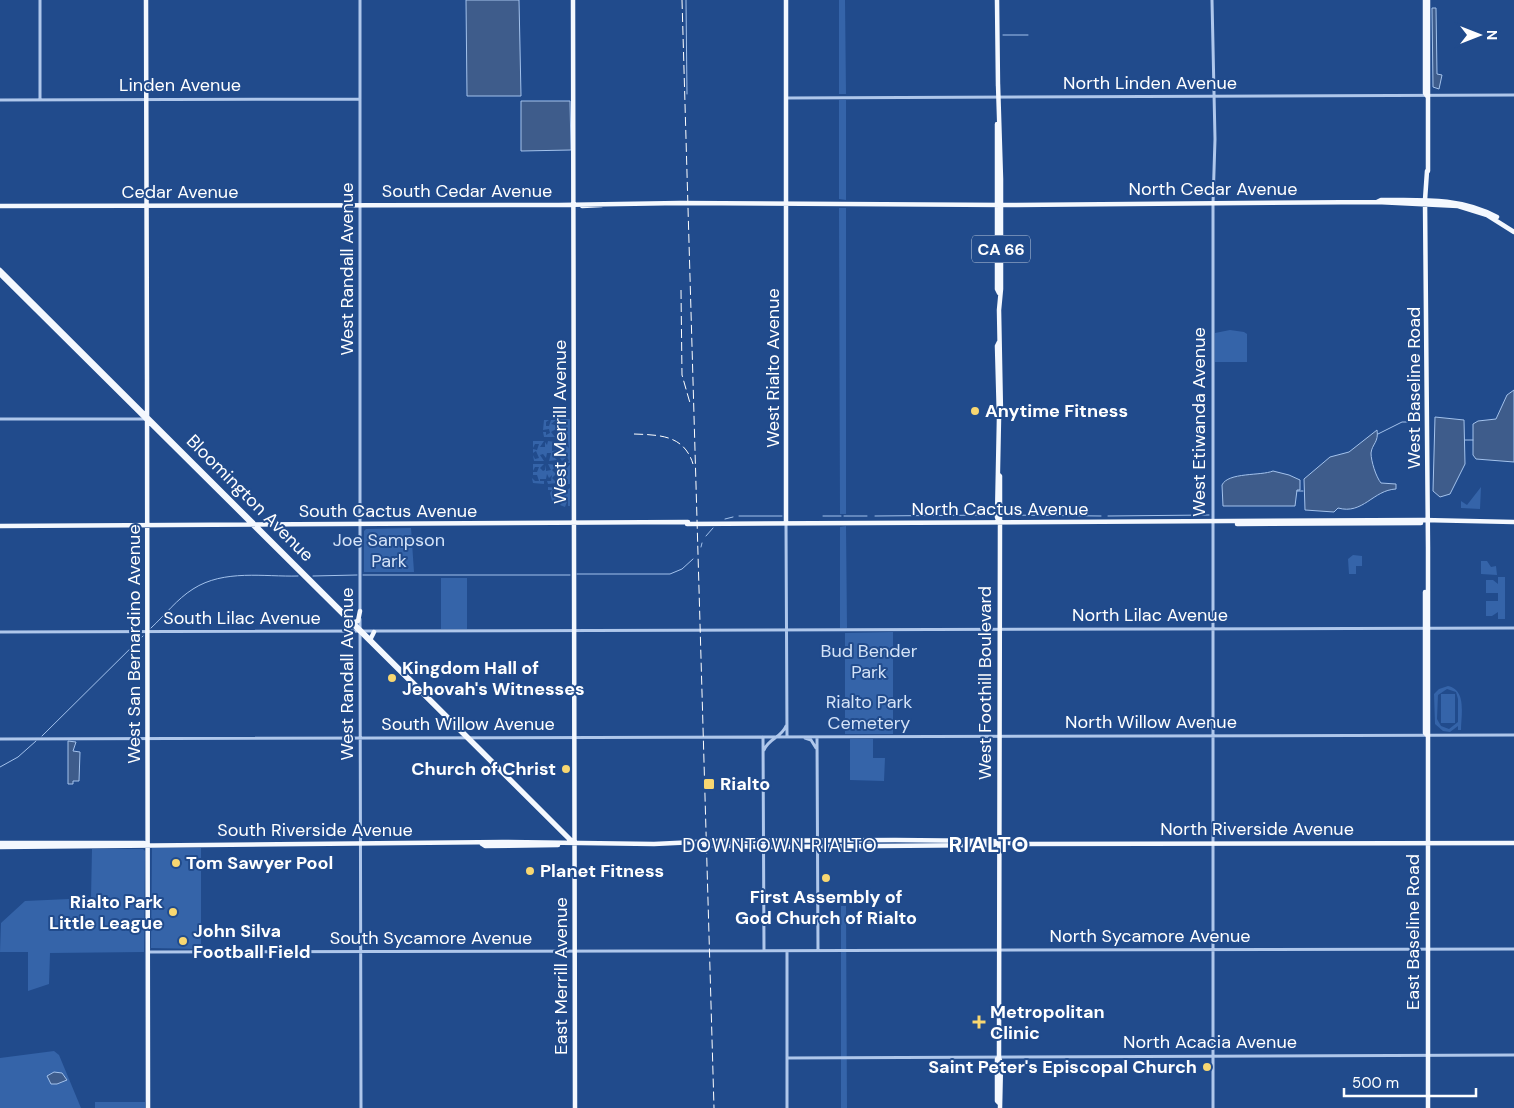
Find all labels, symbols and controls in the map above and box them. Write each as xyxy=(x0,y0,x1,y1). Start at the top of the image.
north arrow xyxy=(1454,10,1504,60)
text: N xyxy=(1483,30,1501,40)
street label: North Linden Avenue xyxy=(1063,71,1237,95)
street label: Linden Avenue xyxy=(119,73,241,97)
street label: North Cedar Avenue xyxy=(1129,177,1297,201)
street label: South Cedar Avenue xyxy=(382,179,552,203)
street label: Cedar Avenue xyxy=(122,180,238,204)
street label: West Randall Avenue xyxy=(335,183,359,355)
road number: CA 66 xyxy=(972,235,1030,262)
street label: West Rialto Avenue xyxy=(761,288,785,448)
street label: West Baseline Road xyxy=(1402,307,1426,469)
street label: West Etiwanda Avenue xyxy=(1187,327,1211,517)
street label: West Merrill Avenue xyxy=(548,340,572,504)
place label: Anytime Fitness xyxy=(985,399,1128,423)
marker: Anytime Fitness xyxy=(969,405,981,417)
street label: Bloomington Avenue xyxy=(181,429,319,567)
street label: North Cactus Avenue xyxy=(911,497,1089,521)
street label: South Cactus Avenue xyxy=(299,499,477,523)
street label: West San Bernardino Avenue xyxy=(122,524,146,764)
park label: Joe Sampson Park xyxy=(333,528,445,573)
street label: West Foothill Boulevard xyxy=(973,586,997,780)
street label: West Randall Avenue xyxy=(335,588,359,760)
street label: North Lilac Avenue xyxy=(1072,603,1228,627)
street label: South Lilac Avenue xyxy=(163,606,321,630)
park label: Bud Bender Park xyxy=(821,639,918,684)
place label: Kingdom Hall of Jehovah's Witnesses xyxy=(402,656,585,701)
marker: Kingdom Hall of Jehovah's Witnesses xyxy=(386,672,398,684)
park label: Rialto Park Cemetery xyxy=(826,690,912,735)
street label: North Willow Avenue xyxy=(1065,710,1237,734)
street label: South Willow Avenue xyxy=(381,712,555,736)
place label: Church of Christ xyxy=(411,757,556,781)
marker: Church of Christ xyxy=(560,763,572,775)
place label: Rialto xyxy=(720,772,770,796)
marker: Rialto xyxy=(702,777,716,791)
street label: North Riverside Avenue xyxy=(1160,817,1354,841)
street label: South Riverside Avenue xyxy=(217,818,413,842)
district label: RIALTO xyxy=(948,830,1030,859)
district label: DOWNTOWN RIALTO xyxy=(682,833,878,858)
place label: Tom Sawyer Pool xyxy=(186,851,333,875)
street label: East Baseline Road xyxy=(1401,854,1425,1010)
marker: Tom Sawyer Pool xyxy=(170,857,182,869)
place label: Planet Fitness xyxy=(540,859,664,883)
marker: Planet Fitness xyxy=(524,865,536,877)
marker: First Assembly of God Church of Rialto xyxy=(820,872,832,884)
place label: First Assembly of God Church of Rialto xyxy=(735,885,917,930)
place label: Rialto Park Little League xyxy=(49,890,164,935)
street label: East Merrill Avenue xyxy=(549,897,573,1055)
marker: Rialto Park Little League xyxy=(167,906,179,918)
place label: John Silva Football Field xyxy=(193,919,310,964)
street label: North Sycamore Avenue xyxy=(1050,924,1250,948)
street label: South Sycamore Avenue xyxy=(330,926,532,950)
marker: John Silva Football Field xyxy=(177,935,189,947)
place label: Metropolitan Clinic xyxy=(990,1000,1105,1045)
marker: Metropolitan Clinic xyxy=(972,1015,986,1029)
street label: North Acacia Avenue xyxy=(1123,1030,1297,1054)
place label: Saint Peter's Episcopal Church xyxy=(928,1055,1197,1079)
marker: Saint Peter's Episcopal Church xyxy=(1201,1061,1213,1073)
scale bar xyxy=(1344,1066,1476,1098)
text: 500 m xyxy=(1352,1073,1399,1093)

